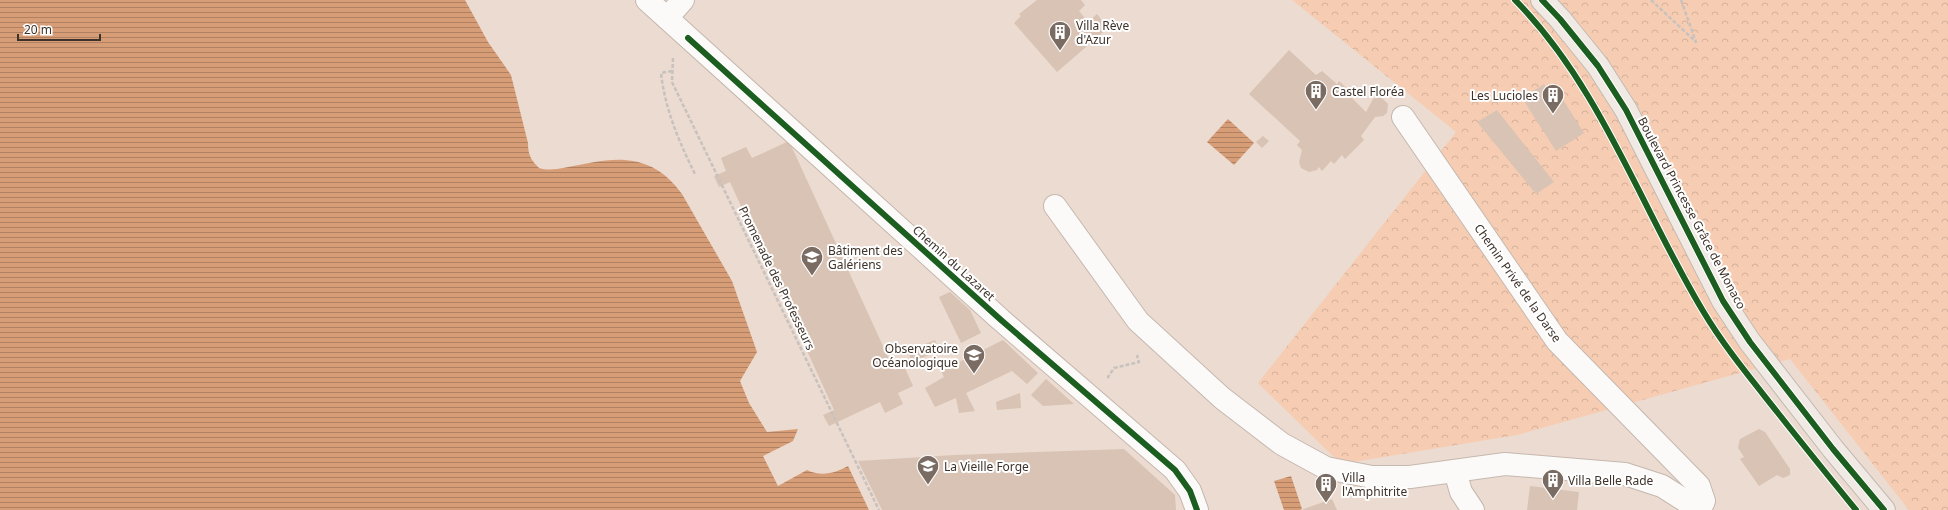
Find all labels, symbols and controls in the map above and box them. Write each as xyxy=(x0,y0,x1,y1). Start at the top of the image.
scale bar xyxy=(18,16,100,42)
place label: Villa Rève d'Azur xyxy=(1076,17,1129,48)
building icon: Villa Rève d'Azur xyxy=(1047,19,1073,52)
text: 20 m xyxy=(24,21,52,38)
building icon: Castel Floréa xyxy=(1303,78,1329,111)
building icon: Les Lucioles xyxy=(1540,82,1566,115)
place label: Castel Floréa xyxy=(1332,83,1404,100)
place label: Les Lucioles xyxy=(1471,87,1538,104)
street label: Boulevard Princesse Grâce de Monaco xyxy=(1634,114,1750,312)
street label: Promenade des Professeurs xyxy=(735,203,819,353)
street label: Chemin Privé de la Darse xyxy=(1471,220,1566,346)
street label: Chemin du Lazaret xyxy=(909,221,999,305)
place label: Bâtiment des Galériens xyxy=(828,242,903,273)
school or university icon: Bâtiment des Galériens xyxy=(799,244,825,277)
place label: Observatoire Océanologique xyxy=(872,340,958,371)
school or university icon: Observatoire Océanologique xyxy=(961,342,987,375)
school or university icon: La Vieille Forge xyxy=(915,453,941,486)
place label: La Vieille Forge xyxy=(944,458,1029,475)
building icon: Villa Belle Rade xyxy=(1540,467,1566,500)
place label: Villa l'Amphitrite xyxy=(1342,469,1407,500)
building icon: Villa l'Amphitrite xyxy=(1313,471,1339,504)
place label: Villa Belle Rade xyxy=(1568,472,1654,489)

